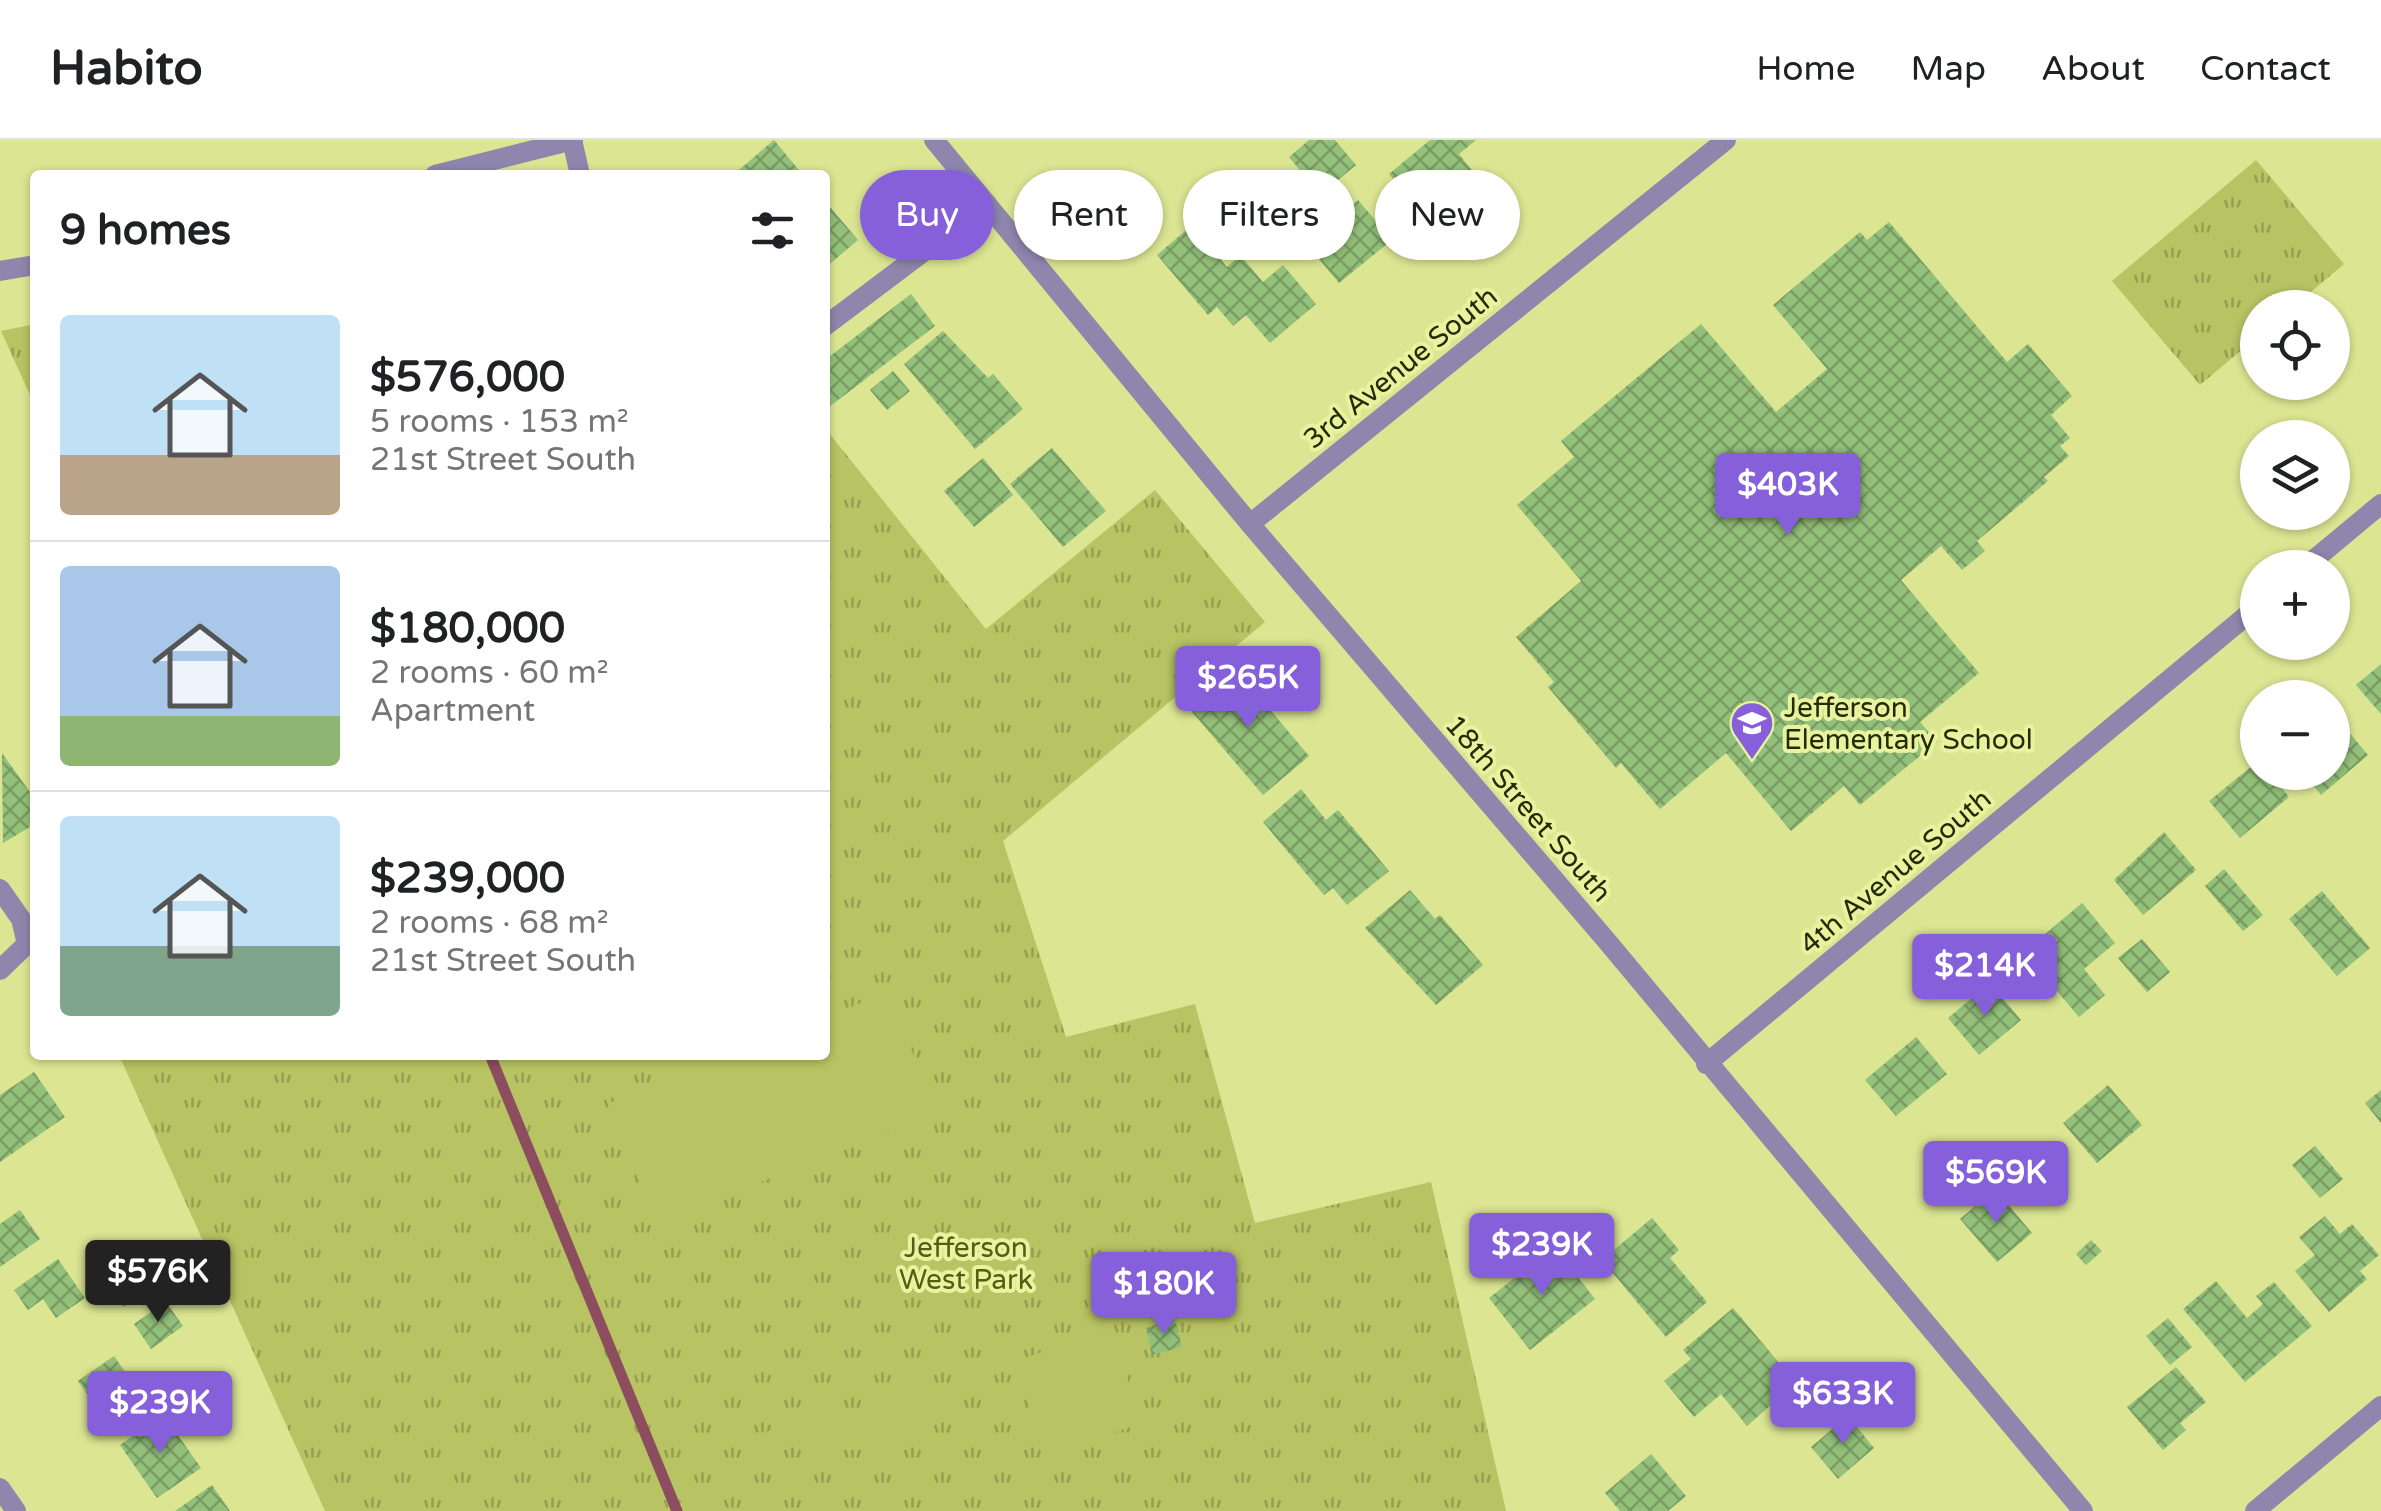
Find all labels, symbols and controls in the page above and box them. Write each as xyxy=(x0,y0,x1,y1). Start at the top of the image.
text: Habito xyxy=(50,40,203,98)
text: Home xyxy=(1756,48,1855,90)
text: Map xyxy=(1910,48,1986,90)
text: About xyxy=(2041,48,2145,90)
text: Contact xyxy=(2200,48,2331,90)
chip: Buy xyxy=(860,170,994,260)
chip: Rent xyxy=(1014,170,1163,260)
chip: Filters xyxy=(1183,170,1355,260)
chip: New xyxy=(1375,170,1520,260)
icon: filters xyxy=(745,203,800,258)
text: 9 homes xyxy=(60,205,231,256)
street label: 3rd Avenue South xyxy=(1297,279,1504,456)
map controls xyxy=(2240,290,2350,790)
button: locate xyxy=(2240,290,2350,400)
text: $576,000 xyxy=(370,352,565,403)
icon: home xyxy=(140,355,260,475)
text: 5 rooms · 153 m² xyxy=(370,403,629,441)
button: layers xyxy=(2240,420,2350,530)
text: 21st Street South xyxy=(370,441,636,479)
pin: $403K xyxy=(1718,453,1858,538)
text: $403K xyxy=(1737,466,1839,504)
button: + xyxy=(2240,550,2350,660)
text: $180,000 xyxy=(370,603,565,654)
icon: home xyxy=(140,606,260,726)
pin: $265K xyxy=(1178,646,1318,731)
text: 2 rooms · 60 m² xyxy=(370,654,609,692)
text: $265K xyxy=(1197,659,1299,697)
button: − xyxy=(2240,680,2350,790)
place label: Jefferson Elementary School xyxy=(1784,691,2033,757)
text: Apartment xyxy=(370,692,535,730)
school or university icon: Jefferson Elementary School xyxy=(1729,700,1775,761)
street label: 18th Street South xyxy=(1438,708,1619,909)
street label: 4th Avenue South xyxy=(1793,782,1998,962)
text: $239,000 xyxy=(370,853,565,904)
icon: home xyxy=(140,856,260,976)
text: 2 rooms · 68 m² xyxy=(370,904,609,942)
pin: $214K xyxy=(1915,934,2055,1019)
text: 21st Street South xyxy=(370,942,636,980)
text: $214K xyxy=(1934,947,2036,985)
pin: $569K xyxy=(1926,1141,2066,1226)
text: $569K xyxy=(1945,1154,2047,1192)
pin: $239K xyxy=(1472,1213,1612,1298)
text: $239K xyxy=(1491,1226,1593,1264)
park label: Jefferson West Park xyxy=(899,1231,1033,1297)
pin: $576K xyxy=(88,1240,228,1325)
pin: $180K xyxy=(1094,1252,1234,1337)
text: $576K xyxy=(107,1253,209,1291)
text: $180K xyxy=(1113,1265,1215,1303)
pin: $633K xyxy=(1773,1362,1913,1447)
pin: $239K xyxy=(90,1371,230,1456)
text: $633K xyxy=(1792,1375,1894,1413)
text: $239K xyxy=(109,1384,211,1422)

